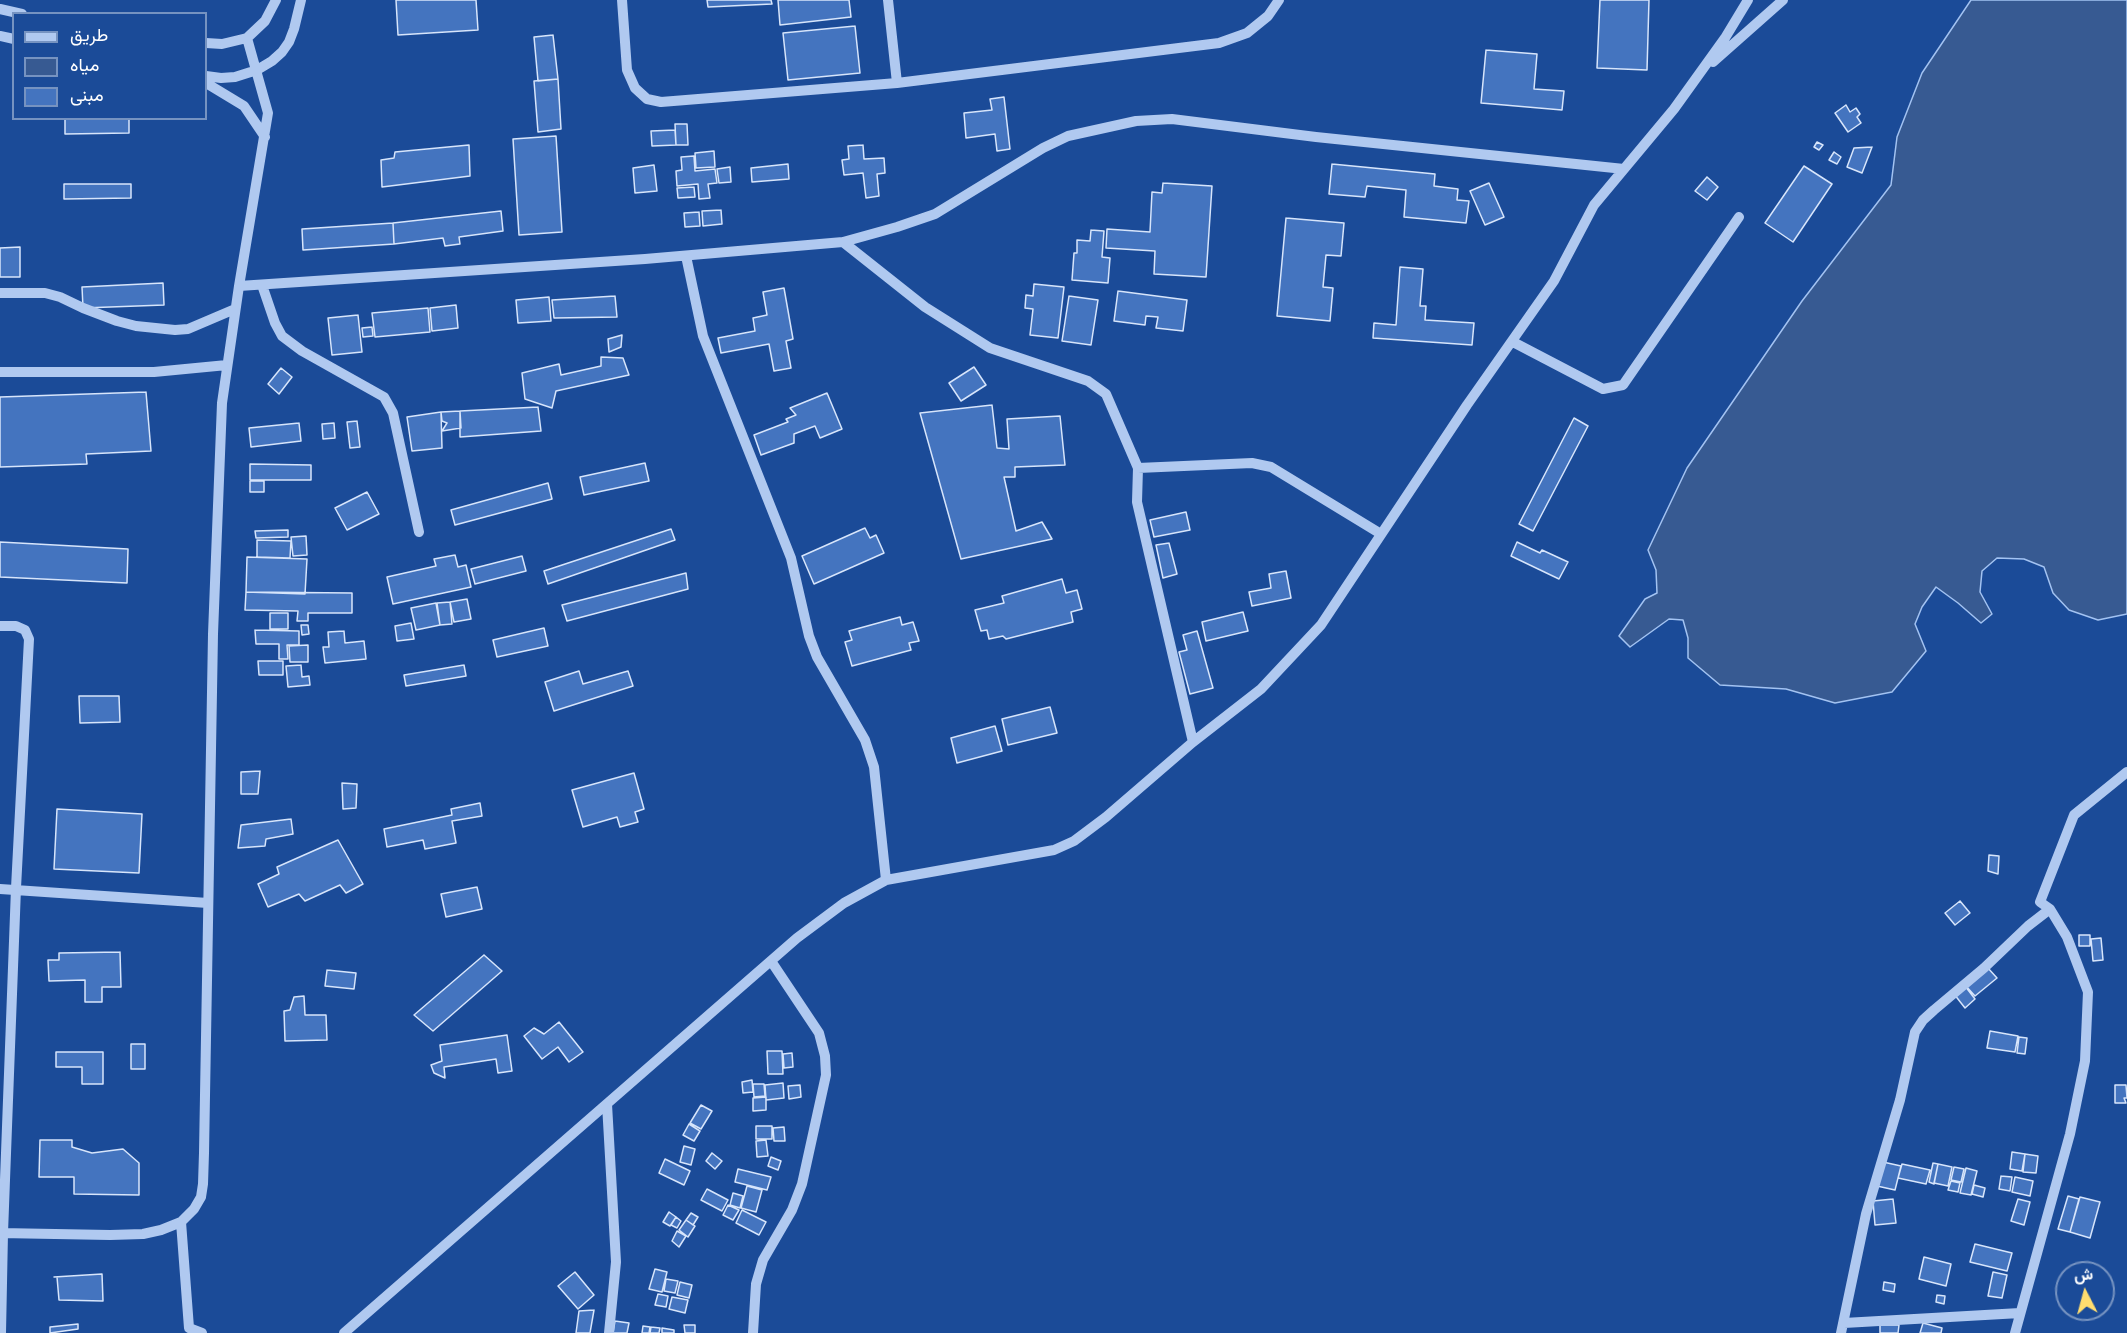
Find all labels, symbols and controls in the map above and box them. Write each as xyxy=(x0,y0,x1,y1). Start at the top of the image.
legend xyxy=(12,12,207,120)
text: طريق xyxy=(70,24,108,45)
text: مياه xyxy=(70,54,99,75)
text: مبنى xyxy=(70,84,104,105)
north arrow xyxy=(2055,1261,2115,1321)
text: ش xyxy=(2073,1264,2094,1285)

